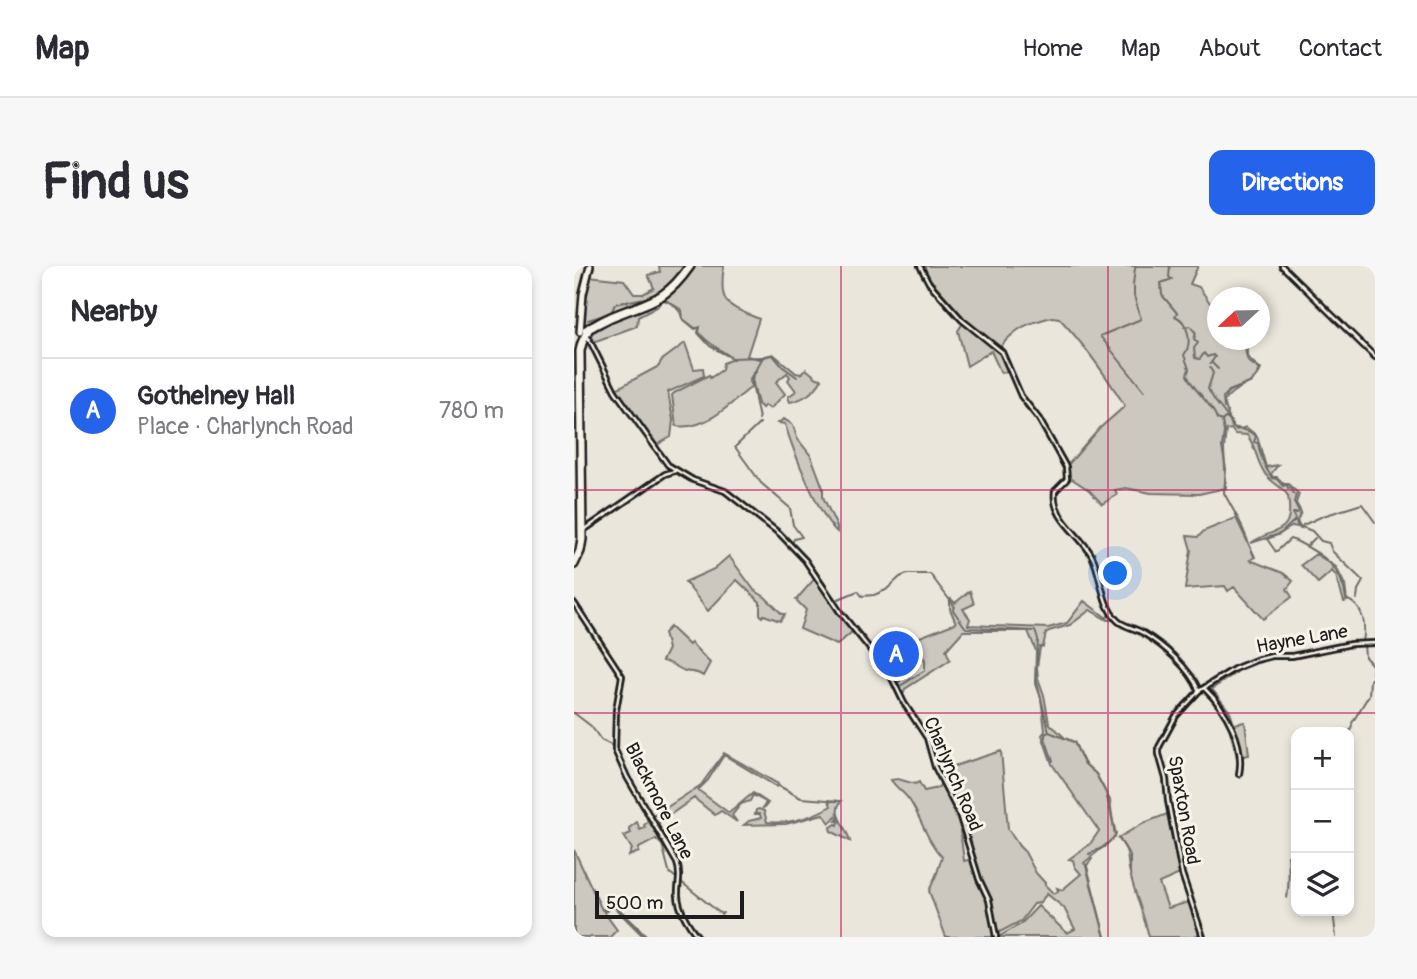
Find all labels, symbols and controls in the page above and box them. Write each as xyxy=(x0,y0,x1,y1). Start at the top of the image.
text: Map xyxy=(35,28,90,69)
text: Home xyxy=(1022,34,1083,63)
text: Map xyxy=(1121,34,1161,63)
text: About xyxy=(1199,34,1261,63)
text: Contact xyxy=(1299,34,1382,63)
button: Directions xyxy=(1209,150,1375,215)
text: Find us xyxy=(42,152,189,213)
north arrow xyxy=(1207,287,1270,350)
text: Nearby xyxy=(70,293,157,330)
text: Gothelney Hall xyxy=(137,380,295,412)
text: A xyxy=(86,396,100,425)
text: 780 m xyxy=(439,396,504,425)
text: Place · Charlynch Road xyxy=(137,412,354,441)
your location xyxy=(1098,556,1132,590)
street label: Hayne Lane xyxy=(1254,619,1350,659)
pin: A xyxy=(873,628,919,680)
street label: Charlynch Road xyxy=(918,713,988,835)
map controls xyxy=(1291,727,1354,916)
button: + xyxy=(1291,727,1354,790)
street label: Blackmore Lane xyxy=(619,739,699,864)
street label: Spaxton Road xyxy=(1163,754,1205,866)
button: − xyxy=(1291,790,1354,853)
button: layers xyxy=(1291,853,1354,916)
scale bar xyxy=(595,888,744,920)
text: 500 m xyxy=(606,891,663,915)

